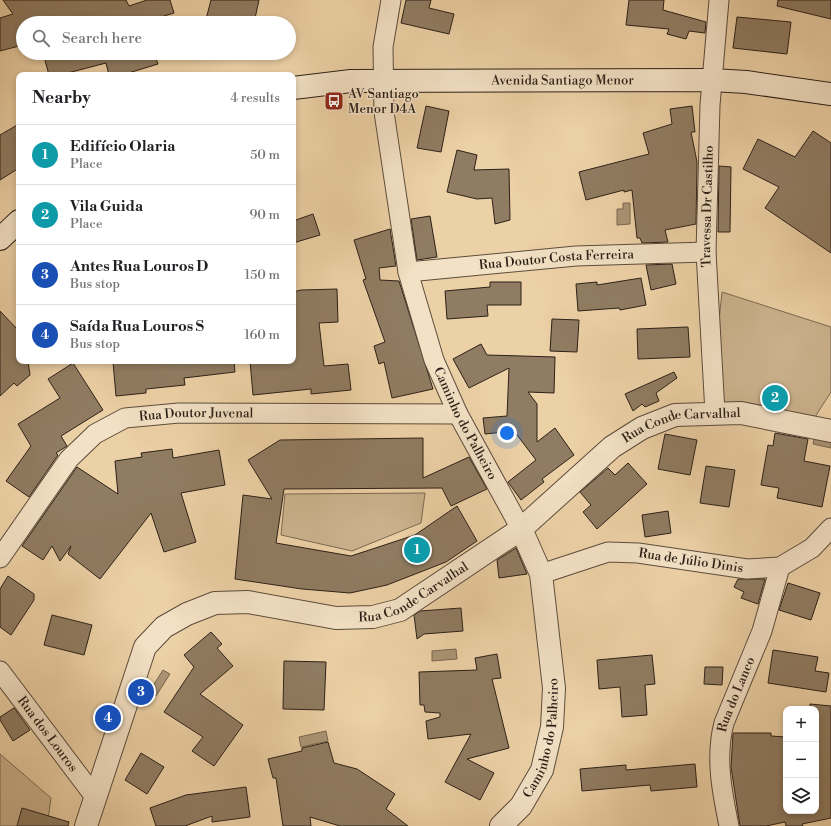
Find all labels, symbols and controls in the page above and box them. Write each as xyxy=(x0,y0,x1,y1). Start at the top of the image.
search box xyxy=(16,16,296,60)
icon: search xyxy=(30,27,52,49)
text: Search here xyxy=(62,29,142,48)
street label: Avenida Santiago Menor xyxy=(490,72,634,89)
place label: AV Santiago Menor D4A xyxy=(347,86,419,117)
text: Nearby xyxy=(32,87,91,109)
text: 4 results xyxy=(230,90,280,106)
bus stop icon: AV Santiago Menor D4A xyxy=(323,90,345,112)
text: Edifício Olaria xyxy=(70,137,175,156)
street label: Travessa Dr Castilho xyxy=(698,145,717,268)
text: 1 xyxy=(42,147,48,163)
text: 50 m xyxy=(250,147,280,163)
text: Place xyxy=(70,156,102,172)
text: Vila Guida xyxy=(70,197,143,216)
text: 2 xyxy=(41,207,49,223)
text: 90 m xyxy=(249,207,280,223)
text: Place xyxy=(70,216,102,232)
street label: Rua Doutor Costa Ferreira xyxy=(478,246,635,273)
text: Antes Rua Louros D xyxy=(70,257,208,276)
text: 3 xyxy=(41,267,49,283)
text: 150 m xyxy=(245,267,280,283)
text: Bus stop xyxy=(70,276,120,292)
text: Saída Rua Louros S xyxy=(70,317,204,336)
text: 4 xyxy=(41,327,49,343)
text: 160 m xyxy=(244,327,280,343)
text: Bus stop xyxy=(70,336,120,352)
street label: Caminho do Palheiro xyxy=(430,365,500,483)
pin: 2 xyxy=(762,383,788,413)
street label: Rua Doutor Juvenal xyxy=(138,405,254,425)
street label: Rua Conde Carvalhal xyxy=(619,405,741,447)
your location xyxy=(497,423,517,443)
pin: 1 xyxy=(404,535,430,565)
street label: Rua de Júlio Dinis xyxy=(637,545,745,576)
street label: Rua Conde Carvalhal xyxy=(358,558,472,625)
street label: Rua do Lanco xyxy=(714,654,758,734)
pin: 3 xyxy=(128,677,154,707)
street label: Caminho do Palheiro xyxy=(519,677,562,801)
street label: Rua dos Louros xyxy=(14,693,81,775)
pin: 4 xyxy=(95,703,121,733)
map controls xyxy=(783,706,819,814)
button: + xyxy=(783,706,819,742)
button: − xyxy=(783,742,819,778)
button: layers xyxy=(783,778,819,814)

